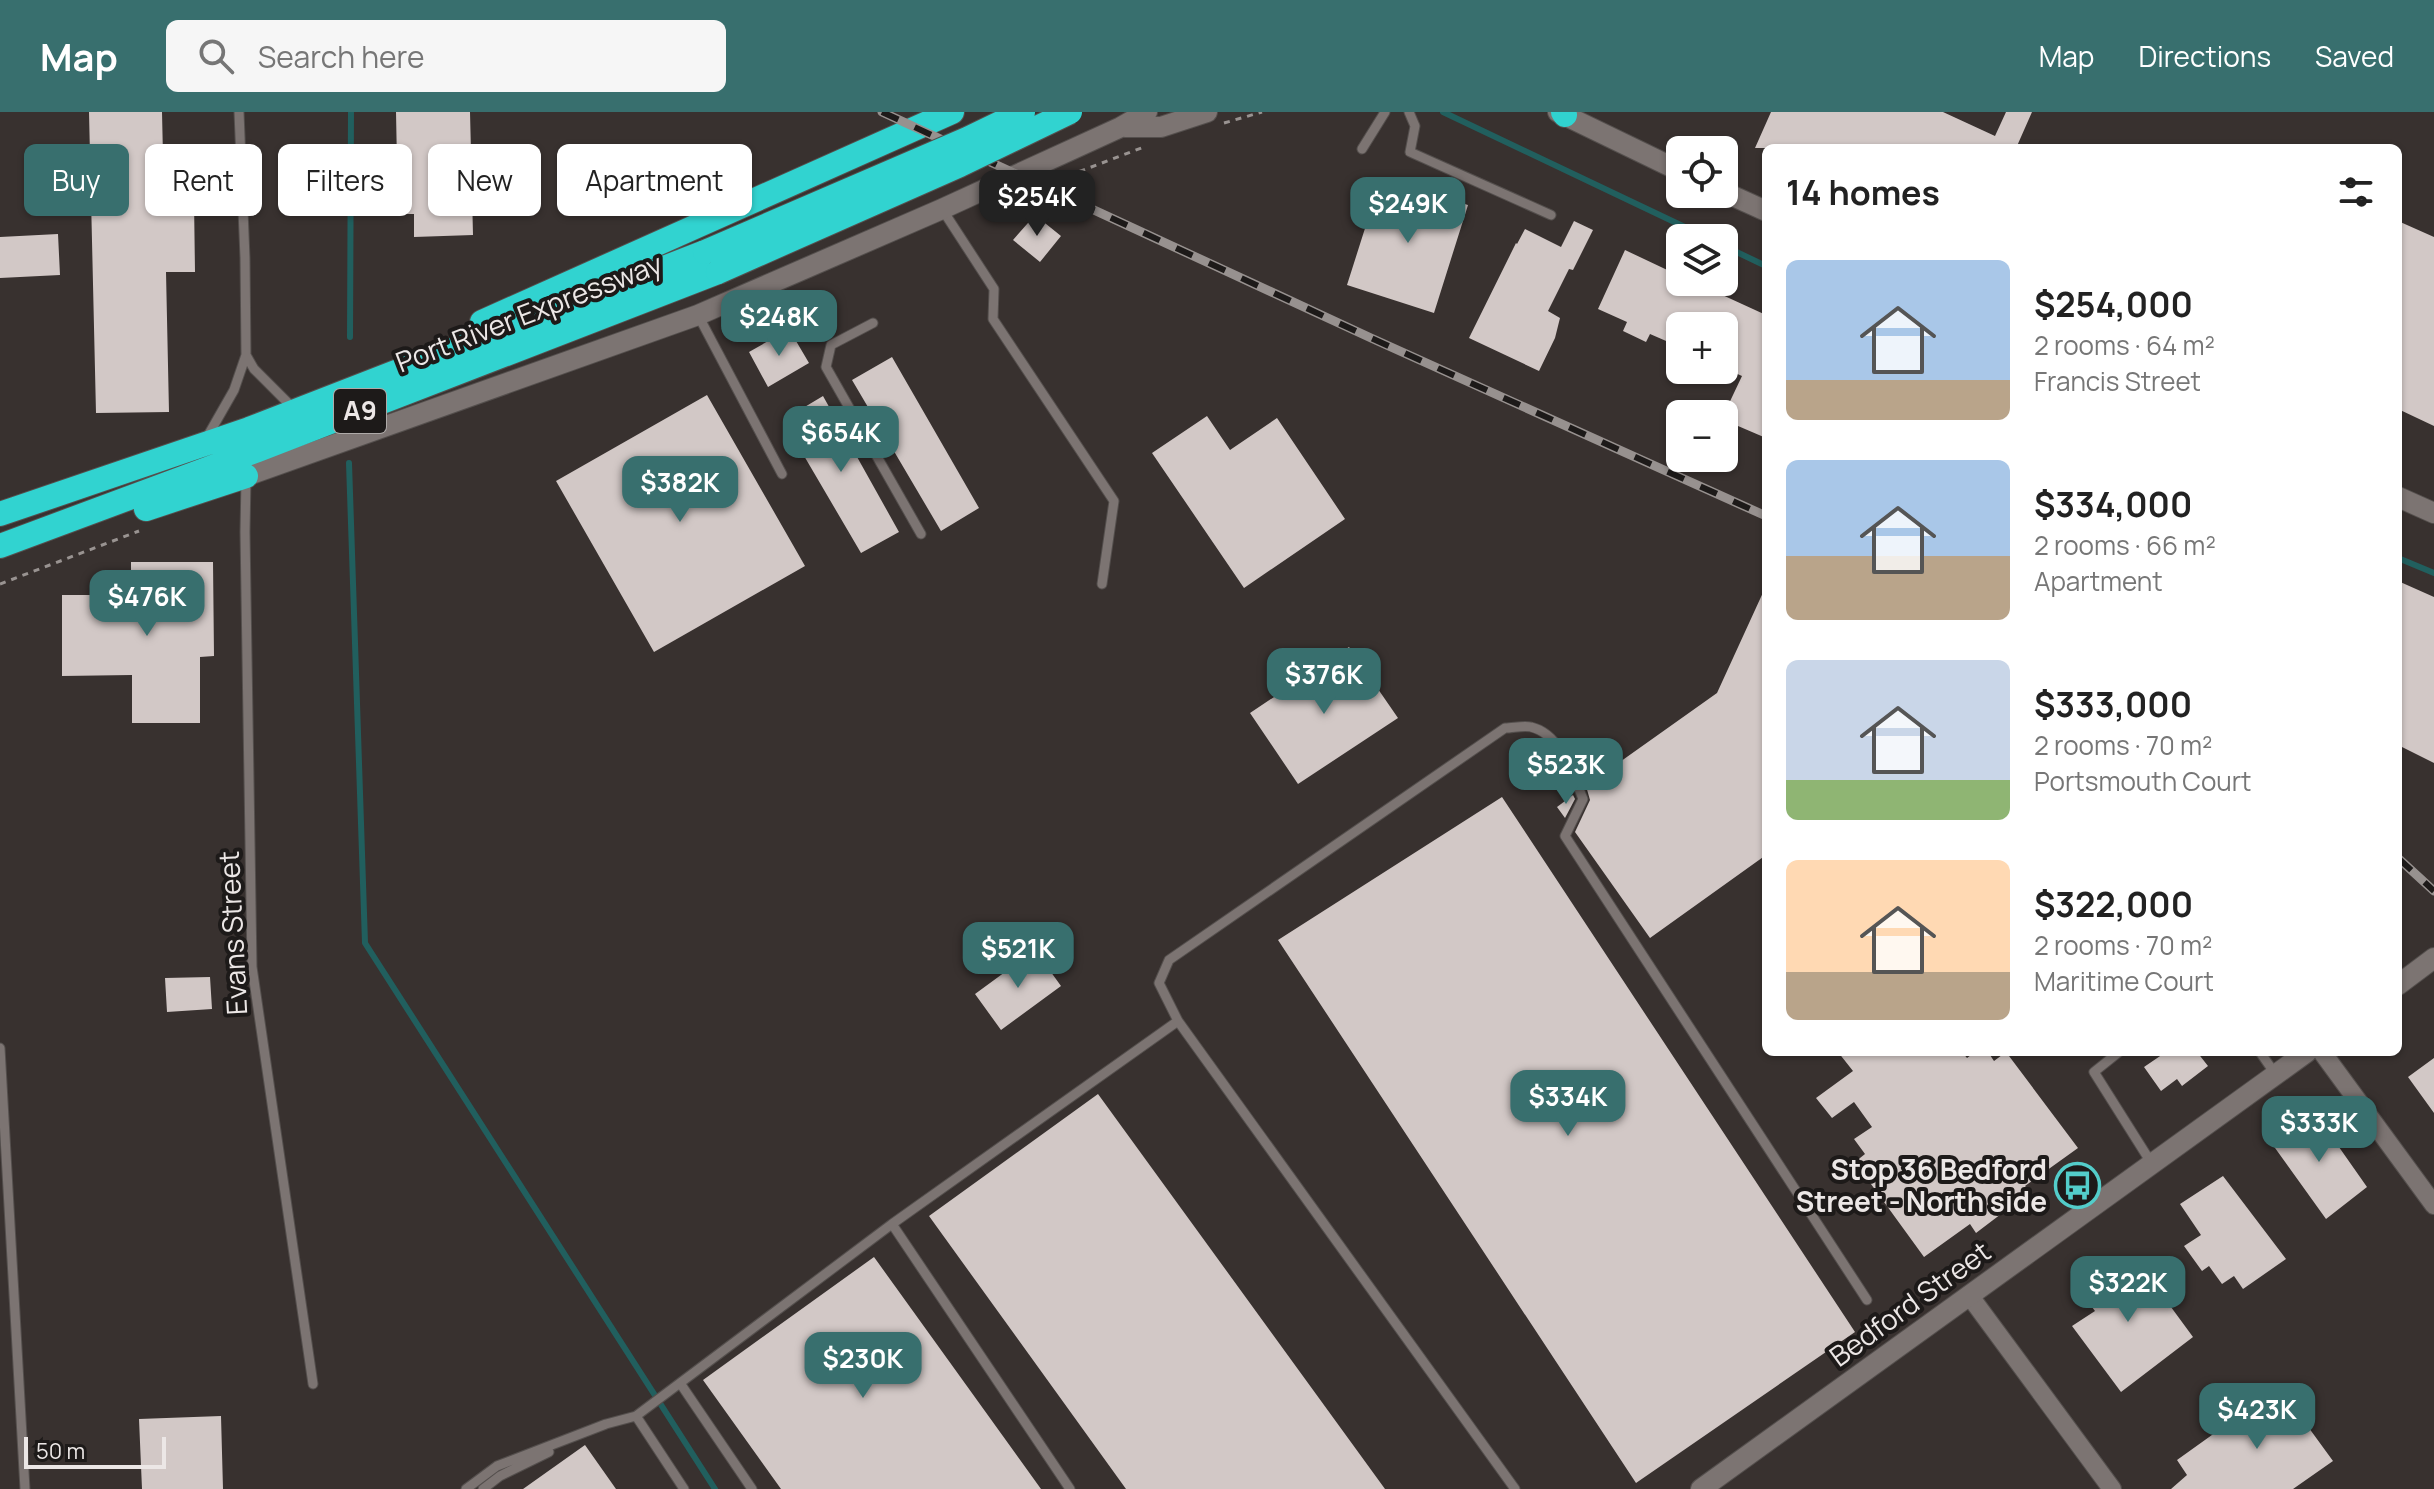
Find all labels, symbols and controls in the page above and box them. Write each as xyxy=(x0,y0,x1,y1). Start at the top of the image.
search box xyxy=(166,20,726,92)
text: Map xyxy=(40,30,118,82)
icon: search xyxy=(194,34,238,78)
text: Search here xyxy=(258,36,425,77)
text: Map xyxy=(2039,37,2094,75)
text: Directions xyxy=(2138,37,2271,75)
text: Saved xyxy=(2315,37,2394,75)
map controls xyxy=(1666,136,1738,472)
button: locate xyxy=(1666,136,1738,208)
chip: Buy xyxy=(24,144,129,216)
chip: Rent xyxy=(145,144,262,216)
chip: Filters xyxy=(278,144,412,216)
chip: New xyxy=(428,144,541,216)
chip: Apartment xyxy=(557,144,752,216)
text: 14 homes xyxy=(1786,169,1940,215)
pin: $254K xyxy=(981,170,1093,238)
icon: filters xyxy=(2334,170,2378,214)
pin: $249K xyxy=(1352,177,1464,245)
text: $254K xyxy=(997,178,1077,214)
text: $249K xyxy=(1368,185,1448,221)
button: layers xyxy=(1666,224,1738,296)
street label: Port River Expressway xyxy=(390,244,668,380)
text: $254,000 xyxy=(2034,281,2193,327)
pin: $248K xyxy=(723,290,835,358)
icon: home xyxy=(1850,292,1946,388)
text: $248K xyxy=(739,298,819,334)
button: + xyxy=(1666,312,1738,384)
text: 2 rooms · 64 m² xyxy=(2034,327,2215,363)
text: Francis Street xyxy=(2034,363,2201,399)
road number: A9 xyxy=(334,389,386,433)
button: − xyxy=(1666,400,1738,472)
pin: $654K xyxy=(785,406,897,474)
text: $654K xyxy=(801,414,881,450)
pin: $382K xyxy=(624,456,736,524)
text: $382K xyxy=(640,464,720,500)
text: $334,000 xyxy=(2034,481,2192,527)
icon: home xyxy=(1850,492,1946,588)
text: 2 rooms · 66 m² xyxy=(2034,527,2216,563)
text: Apartment xyxy=(2034,563,2163,599)
pin: $476K xyxy=(91,570,203,638)
text: $476K xyxy=(107,578,187,614)
pin: $376K xyxy=(1268,648,1380,716)
text: $376K xyxy=(1285,656,1363,692)
text: $333,000 xyxy=(2034,681,2192,727)
icon: home xyxy=(1850,692,1946,788)
text: 2 rooms · 70 m² xyxy=(2034,727,2212,763)
pin: $523K xyxy=(1510,738,1622,806)
text: $523K xyxy=(1527,746,1605,782)
text: Portsmouth Court xyxy=(2034,763,2252,799)
street label: Evans Street xyxy=(209,850,255,1016)
text: $322,000 xyxy=(2034,881,2193,927)
icon: home xyxy=(1850,892,1946,988)
pin: $521K xyxy=(962,922,1074,990)
text: 2 rooms · 70 m² xyxy=(2034,927,2212,963)
text: $521K xyxy=(981,930,1055,966)
text: Maritime Court xyxy=(2034,963,2214,999)
pin: $334K xyxy=(1512,1070,1624,1138)
text: $334K xyxy=(1528,1078,1608,1114)
pin: $333K xyxy=(2263,1096,2375,1164)
text: $333K xyxy=(2280,1104,2358,1140)
place label: Stop 36 Bedford Street - North side xyxy=(1796,1150,2047,1220)
bus stop icon: Stop 36 Bedford Street - North side xyxy=(2054,1162,2102,1210)
street label: Bedford Street xyxy=(1821,1232,1998,1374)
pin: $322K xyxy=(2072,1256,2184,1324)
text: $322K xyxy=(2088,1264,2168,1300)
pin: $230K xyxy=(807,1332,919,1400)
text: $230K xyxy=(823,1340,903,1376)
pin: $423K xyxy=(2201,1383,2313,1451)
text: $423K xyxy=(2217,1391,2297,1427)
scale bar xyxy=(24,1433,166,1469)
text: 50 m xyxy=(36,1436,85,1466)

